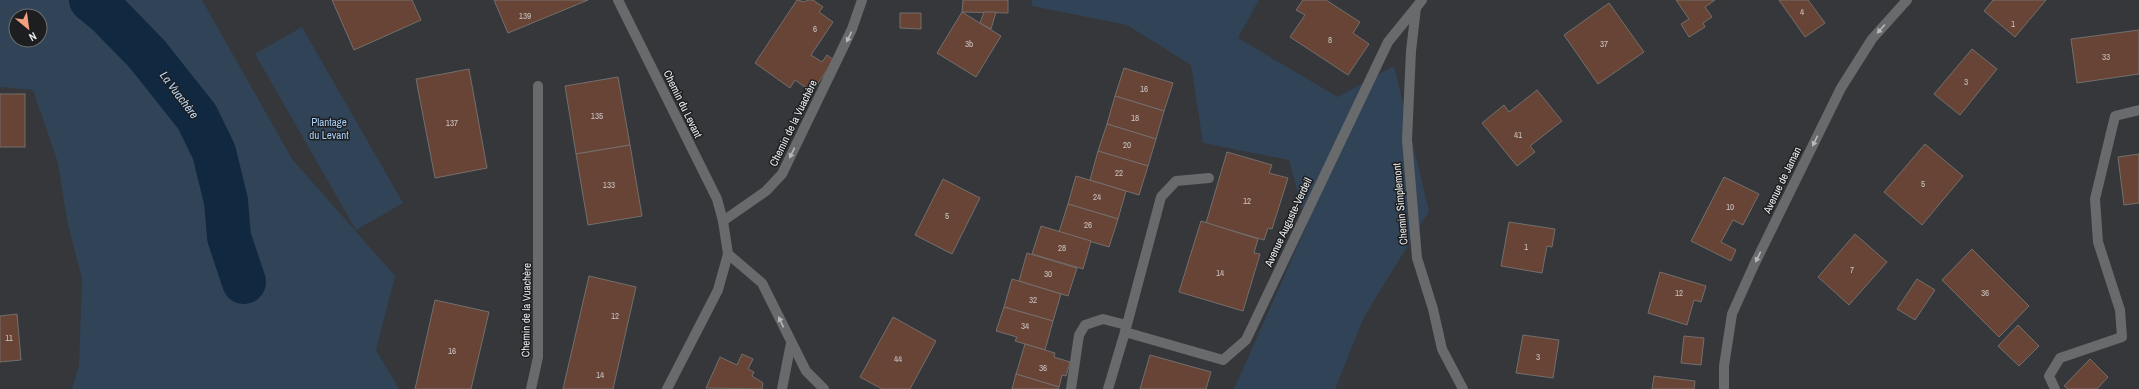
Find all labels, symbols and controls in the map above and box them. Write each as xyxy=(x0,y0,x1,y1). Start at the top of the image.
house number: 4 xyxy=(1800,6,1804,18)
north arrow xyxy=(8,8,48,48)
house number: 139 xyxy=(519,10,531,22)
house number: 1 xyxy=(2011,18,2015,30)
house number: 6 xyxy=(813,23,817,35)
one-way arrow xyxy=(1876,24,1886,34)
text: N xyxy=(27,29,39,44)
one-way arrow xyxy=(846,31,852,42)
house number: 8 xyxy=(1328,34,1332,46)
house number: 3b xyxy=(965,38,973,50)
house number: 37 xyxy=(1600,38,1608,50)
house number: 33 xyxy=(2102,51,2110,63)
water label: La Vuachère xyxy=(156,68,202,122)
street label: Chemin du Levant xyxy=(661,68,706,141)
house number: 3 xyxy=(1964,76,1968,88)
street label: Chemin de la Vuachère xyxy=(766,77,820,169)
house number: 16 xyxy=(1140,83,1148,95)
house number: 135 xyxy=(591,110,603,122)
house number: 18 xyxy=(1131,112,1139,124)
park label: Plantage du Levant xyxy=(309,115,349,142)
house number: 137 xyxy=(446,117,458,129)
house number: 41 xyxy=(1514,129,1522,141)
one-way arrow xyxy=(1812,135,1818,146)
house number: 20 xyxy=(1123,139,1131,151)
street label: Avenue de Jaman xyxy=(1759,144,1804,217)
one-way arrow xyxy=(789,148,795,159)
street label: Chemin Simplemont xyxy=(1389,162,1411,246)
house number: 22 xyxy=(1115,167,1123,179)
street label: Avenue Auguste-Verdeil xyxy=(1261,175,1315,270)
house number: 5 xyxy=(1921,178,1925,190)
house number: 133 xyxy=(603,179,615,191)
house number: 24 xyxy=(1093,191,1101,203)
house number: 12 xyxy=(1243,195,1251,207)
house number: 10 xyxy=(1726,201,1734,213)
house number: 5 xyxy=(945,210,949,222)
house number: 26 xyxy=(1084,219,1092,231)
house number: 1 xyxy=(1524,241,1528,253)
house number: 28 xyxy=(1058,242,1066,254)
one-way arrow xyxy=(1755,252,1761,263)
street label: Chemin de la Vuachère xyxy=(518,263,534,357)
house number: 7 xyxy=(1850,264,1854,276)
house number: 14 xyxy=(1216,267,1224,279)
house number: 30 xyxy=(1044,268,1052,280)
house number: 12 xyxy=(1675,287,1683,299)
house number: 36 xyxy=(1981,287,1989,299)
house number: 32 xyxy=(1029,294,1037,306)
house number: 12 xyxy=(611,310,619,322)
one-way arrow xyxy=(778,316,784,327)
house number: 34 xyxy=(1021,320,1029,332)
house number: 11 xyxy=(5,332,13,344)
house number: 16 xyxy=(448,345,456,357)
house number: 3 xyxy=(1536,351,1540,363)
house number: 44 xyxy=(894,353,902,365)
house number: 36 xyxy=(1039,362,1047,374)
house number: 14 xyxy=(596,369,604,381)

